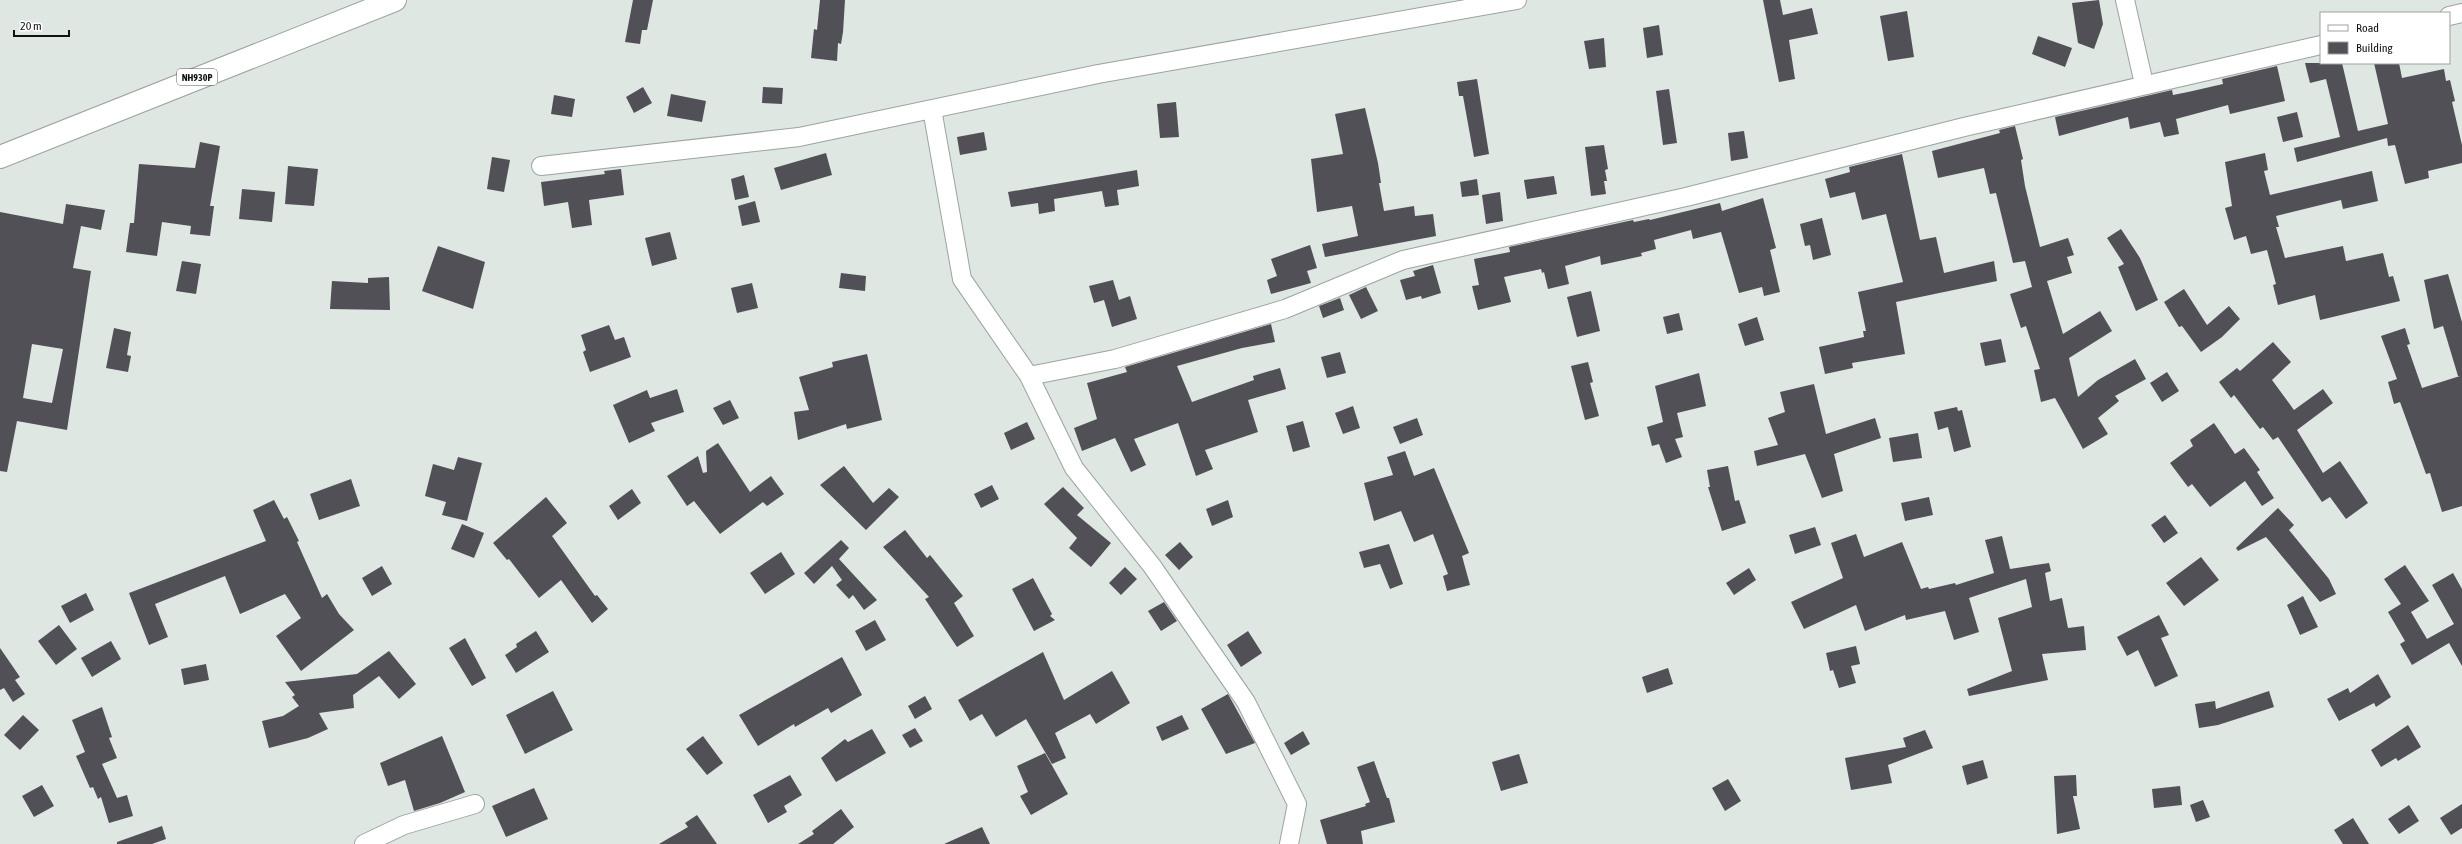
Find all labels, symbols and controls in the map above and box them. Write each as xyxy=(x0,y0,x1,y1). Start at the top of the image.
scale bar xyxy=(14,12,69,38)
legend xyxy=(2320,12,2450,64)
text: 20 m xyxy=(20,19,42,33)
text: Road xyxy=(2356,21,2379,35)
text: Building xyxy=(2356,41,2394,55)
road number: NH930P xyxy=(177,69,217,85)

